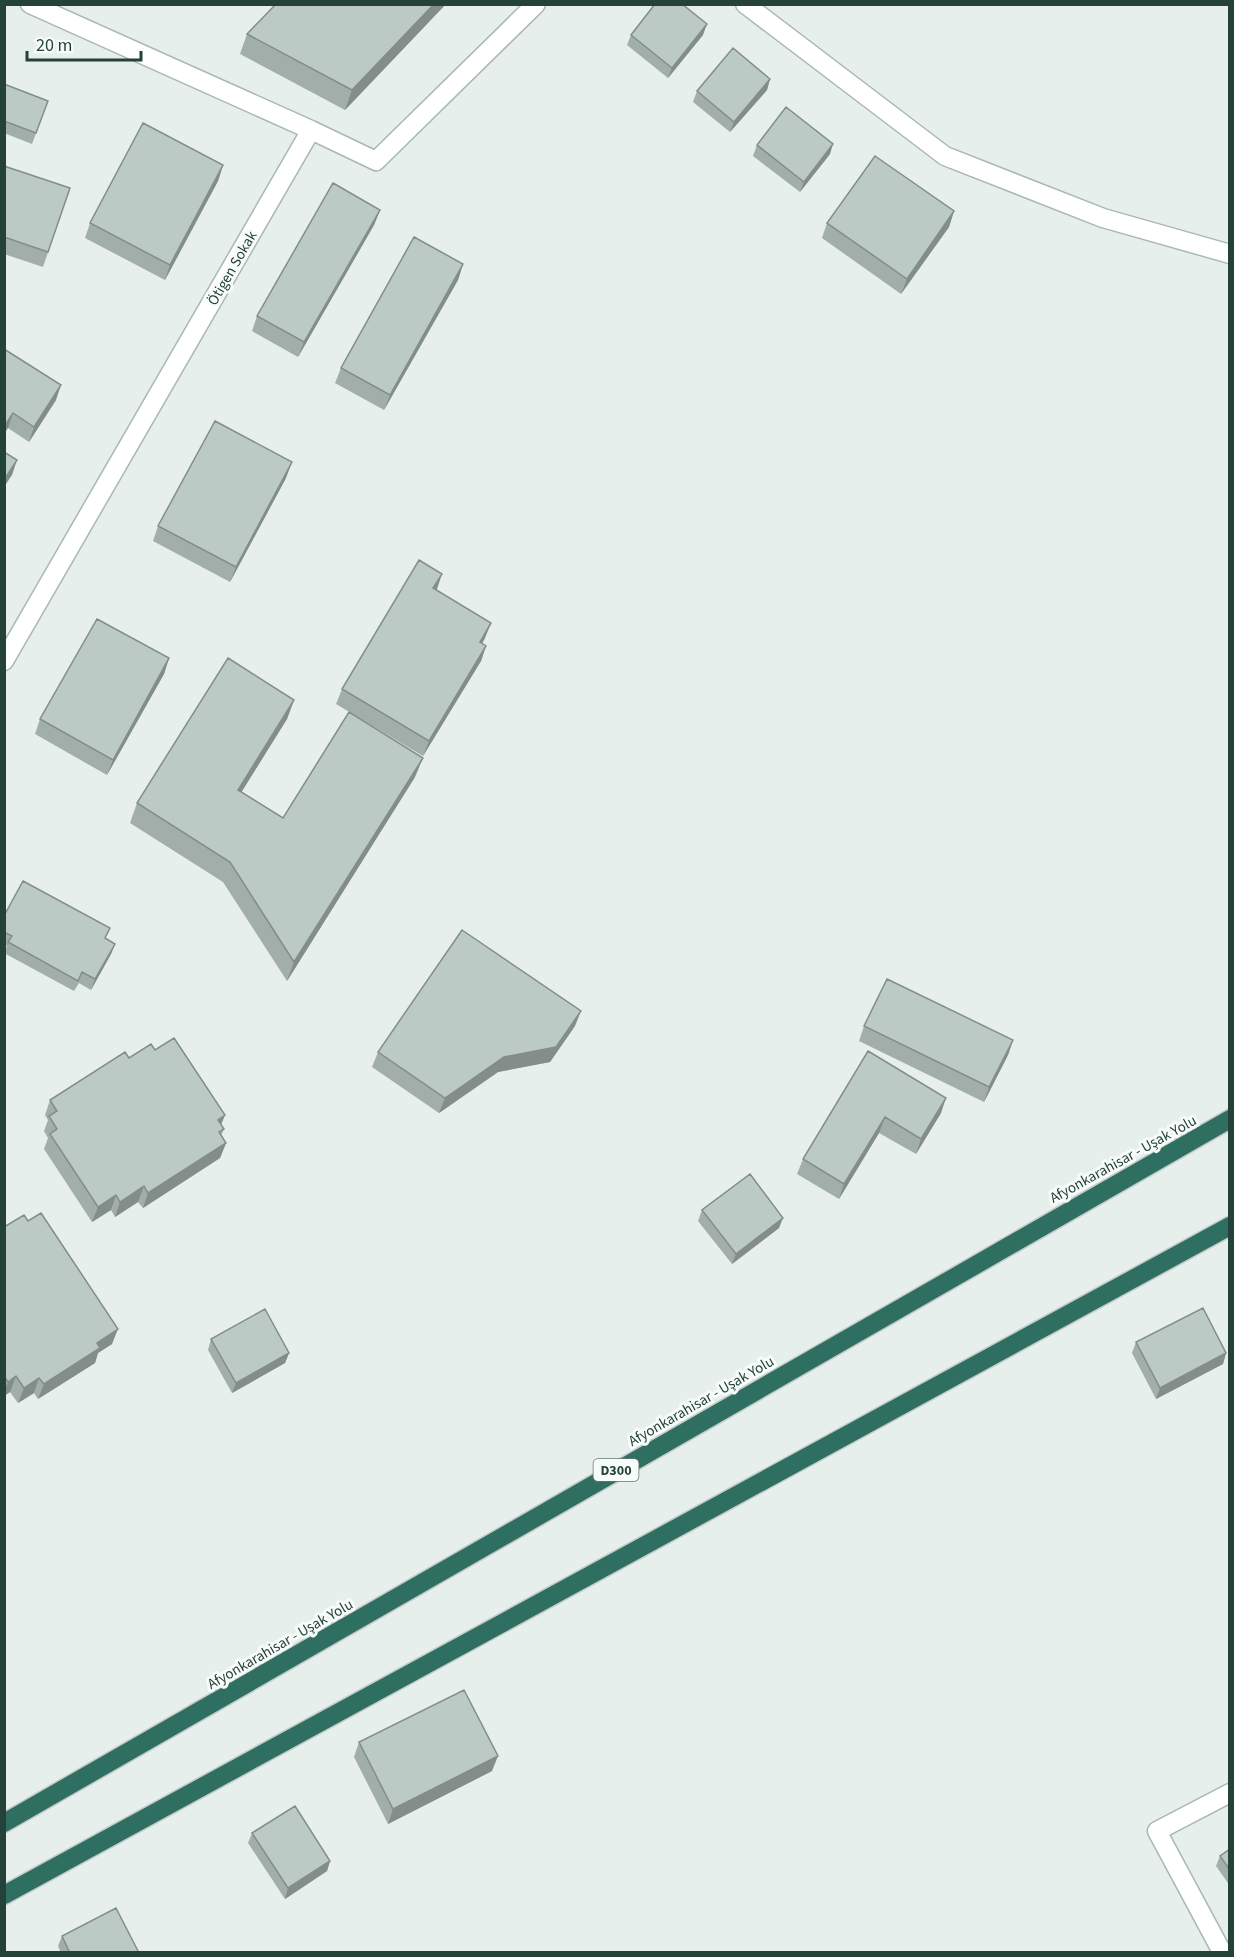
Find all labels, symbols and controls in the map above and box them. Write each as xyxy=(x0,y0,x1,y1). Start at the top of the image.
scale bar xyxy=(27,24,141,62)
text: 20 m xyxy=(36,33,72,58)
street label: Ötigen Sokak xyxy=(203,227,263,309)
street label: Afyonkarahisar - Uşak Yolu xyxy=(1046,1110,1200,1209)
street label: Afyonkarahisar - Uşak Yolu xyxy=(625,1351,778,1452)
road number: D300 xyxy=(594,1459,638,1481)
street label: Afyonkarahisar - Uşak Yolu xyxy=(204,1594,357,1695)

